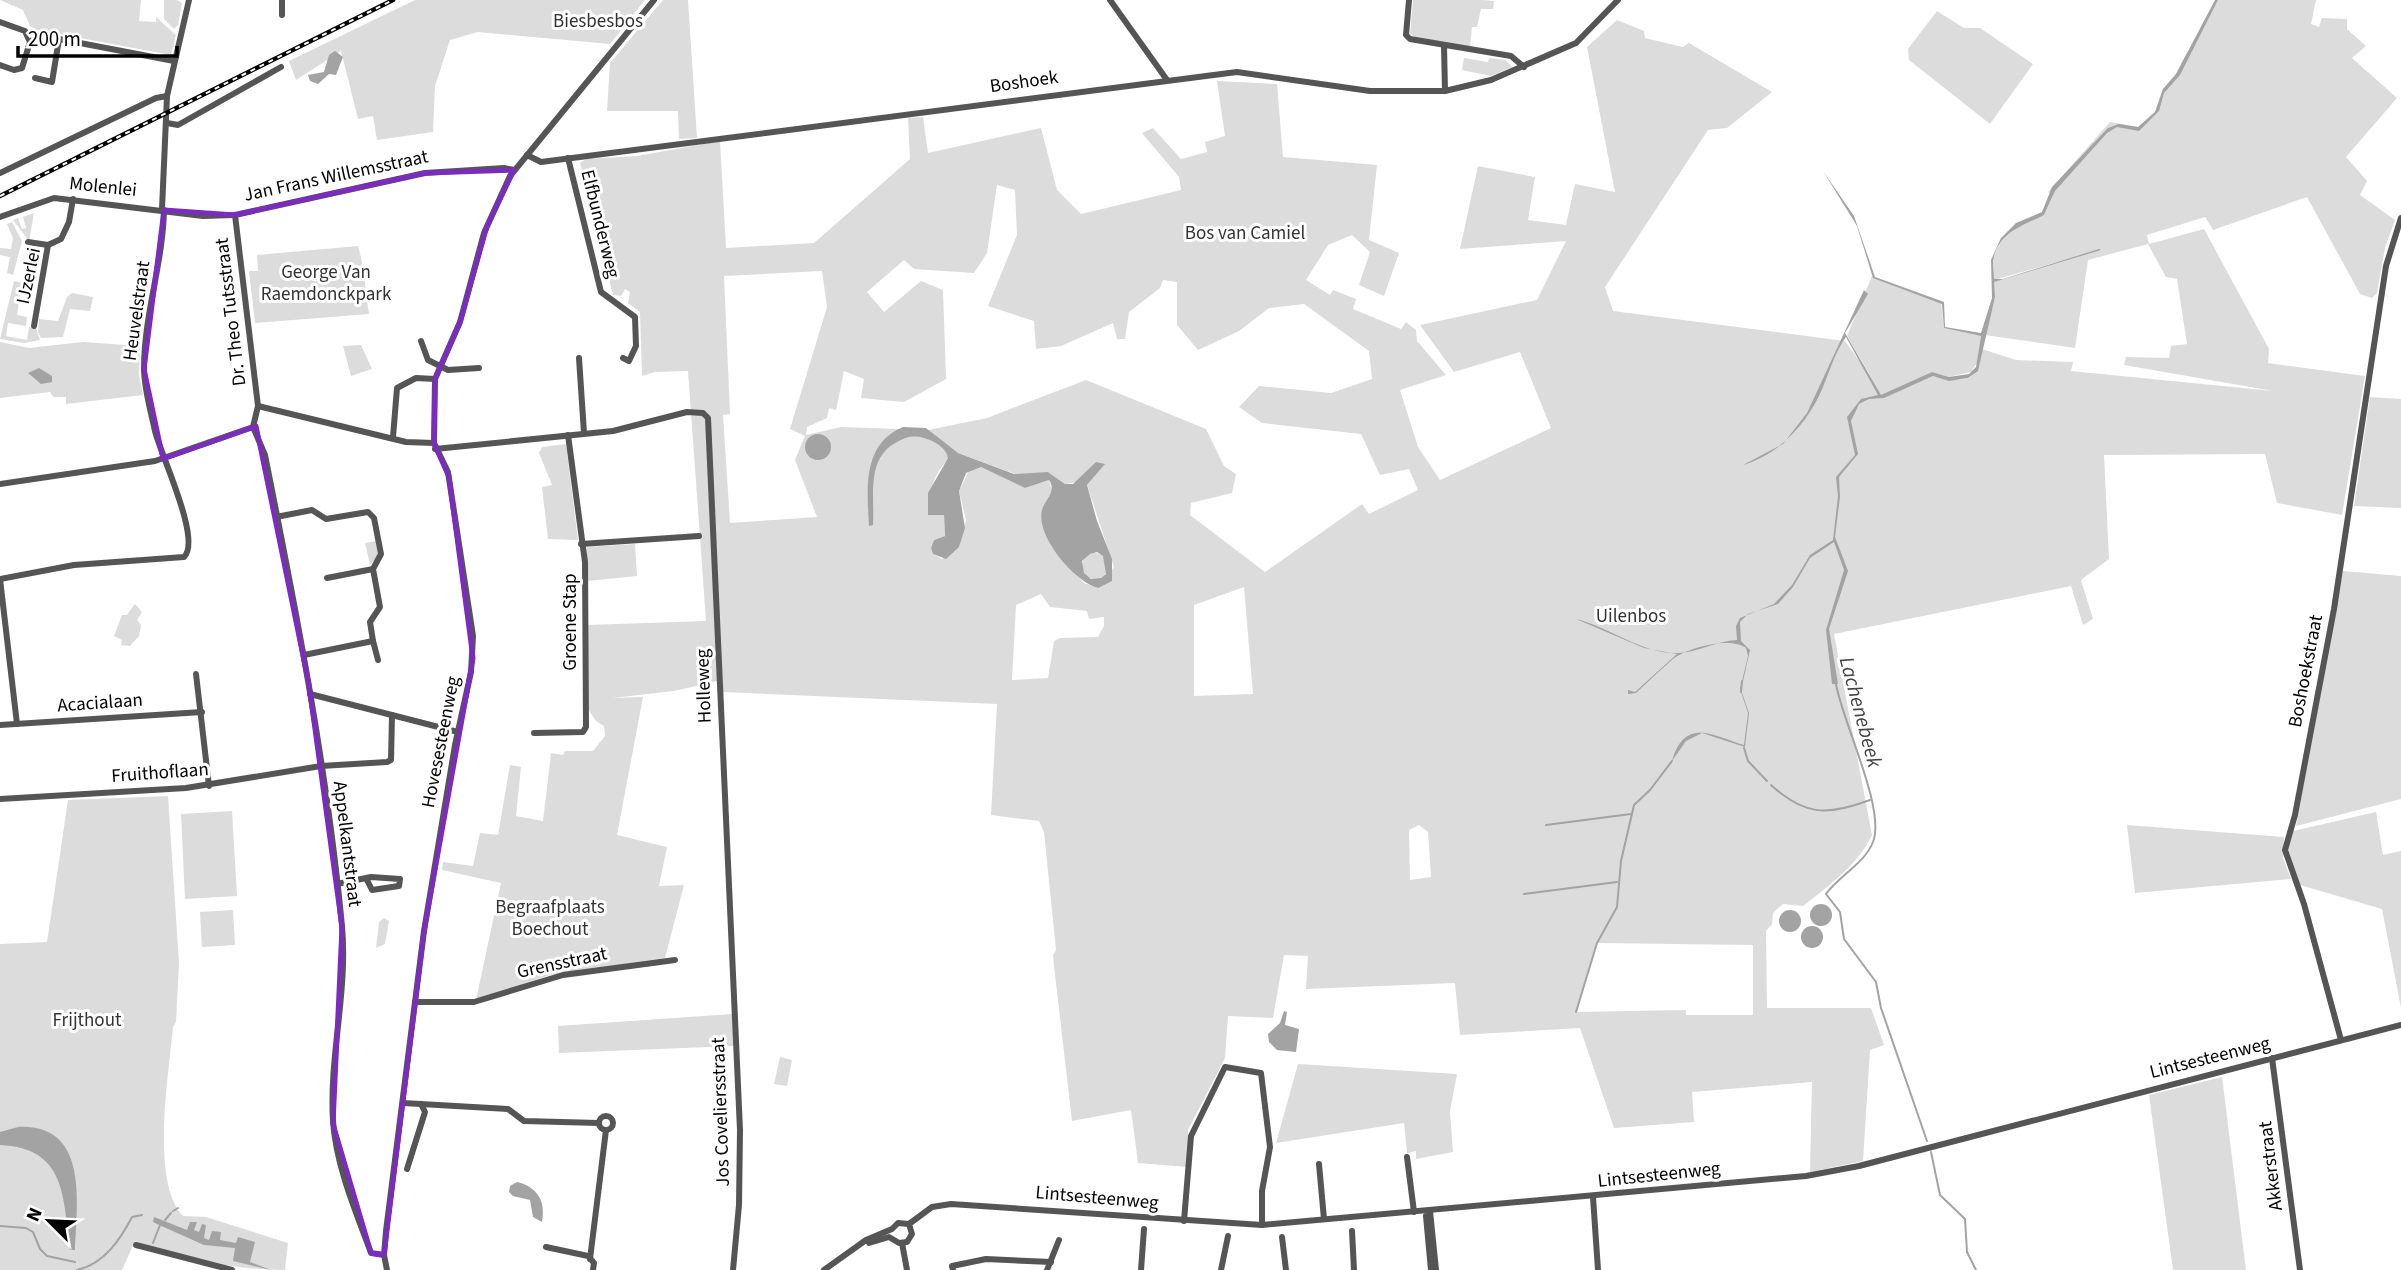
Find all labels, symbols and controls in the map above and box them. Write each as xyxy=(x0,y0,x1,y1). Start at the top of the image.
park label: Biesbesbos xyxy=(553,8,643,35)
scale bar xyxy=(18,14,177,58)
text: 200 m xyxy=(28,24,81,54)
street label: Boshoek xyxy=(988,64,1061,100)
street label: Jan Frans Willemsstraat xyxy=(241,143,431,209)
street label: Elfbunderweg xyxy=(573,167,627,282)
street label: Molenlei xyxy=(68,170,138,204)
park label: Bos van Camiel xyxy=(1185,220,1305,247)
street label: Dr. Theo Tutsstraat xyxy=(208,236,253,388)
street label: IJzerlei xyxy=(10,245,48,307)
street label: Heuvelstraat xyxy=(117,259,157,363)
park label: George Van Raemdonckpark xyxy=(261,259,392,308)
street label: Groene Stap xyxy=(557,573,584,671)
park label: Uilenbos xyxy=(1596,603,1666,630)
street label: Boshoekstraat xyxy=(2282,612,2330,730)
street label: Holleweg xyxy=(689,648,719,724)
water label: Lachenebeek xyxy=(1832,653,1890,772)
street label: Hovesesteenweg xyxy=(415,673,467,810)
street label: Acacialaan xyxy=(56,687,144,719)
street label: Fruithoflaan xyxy=(110,756,210,790)
street label: Appelkantstraat xyxy=(326,780,368,909)
park label: Begraafplaats Boechout xyxy=(495,894,605,943)
street label: Grensstraat xyxy=(515,940,610,986)
park label: Frijthout xyxy=(53,1007,122,1034)
street label: Lintsesteenweg xyxy=(2147,1030,2273,1086)
street label: Jos Coveliersstraat xyxy=(705,1036,737,1187)
street label: Akkerstraat xyxy=(2252,1119,2290,1212)
street label: Lintsesteenweg xyxy=(1596,1155,1722,1195)
street label: Lintsesteenweg xyxy=(1034,1179,1160,1217)
north arrow xyxy=(14,1186,84,1256)
text: N xyxy=(20,1203,50,1226)

